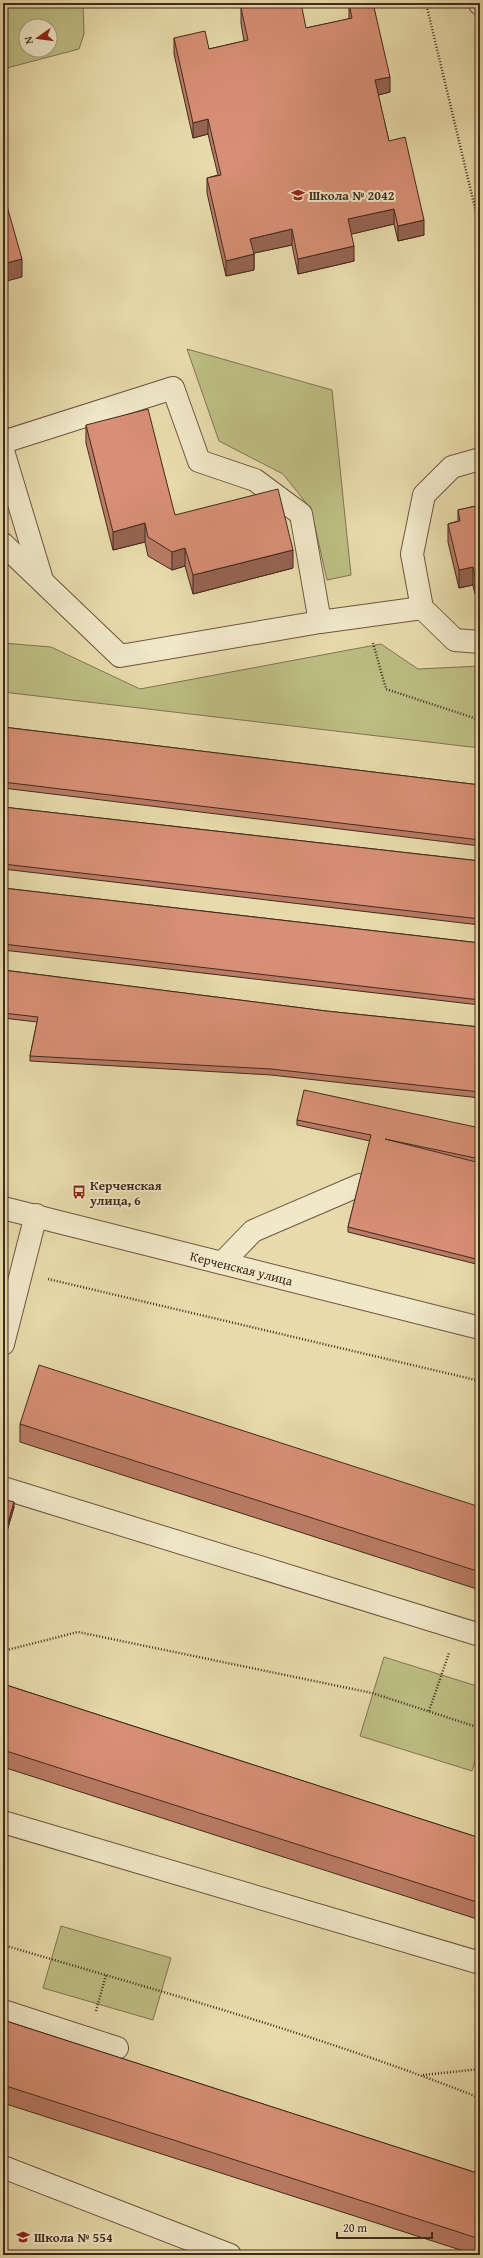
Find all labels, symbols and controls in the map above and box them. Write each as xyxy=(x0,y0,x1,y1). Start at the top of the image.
north arrow xyxy=(18,18,58,58)
text: N xyxy=(19,34,37,46)
place label: Школа № 2042 xyxy=(309,186,395,205)
school or university icon: Школа № 2042 xyxy=(290,187,306,203)
place label: Керченская улица, 6 xyxy=(89,1176,162,1210)
bus stop icon: Керченская улица, 6 xyxy=(71,1184,87,1200)
street label: Керченская улица xyxy=(188,1246,296,1291)
scale bar xyxy=(337,2214,432,2240)
text: 20 m xyxy=(343,2219,367,2236)
place label: Школа № 554 xyxy=(34,2228,113,2247)
school or university icon: Школа № 554 xyxy=(15,2229,31,2245)

